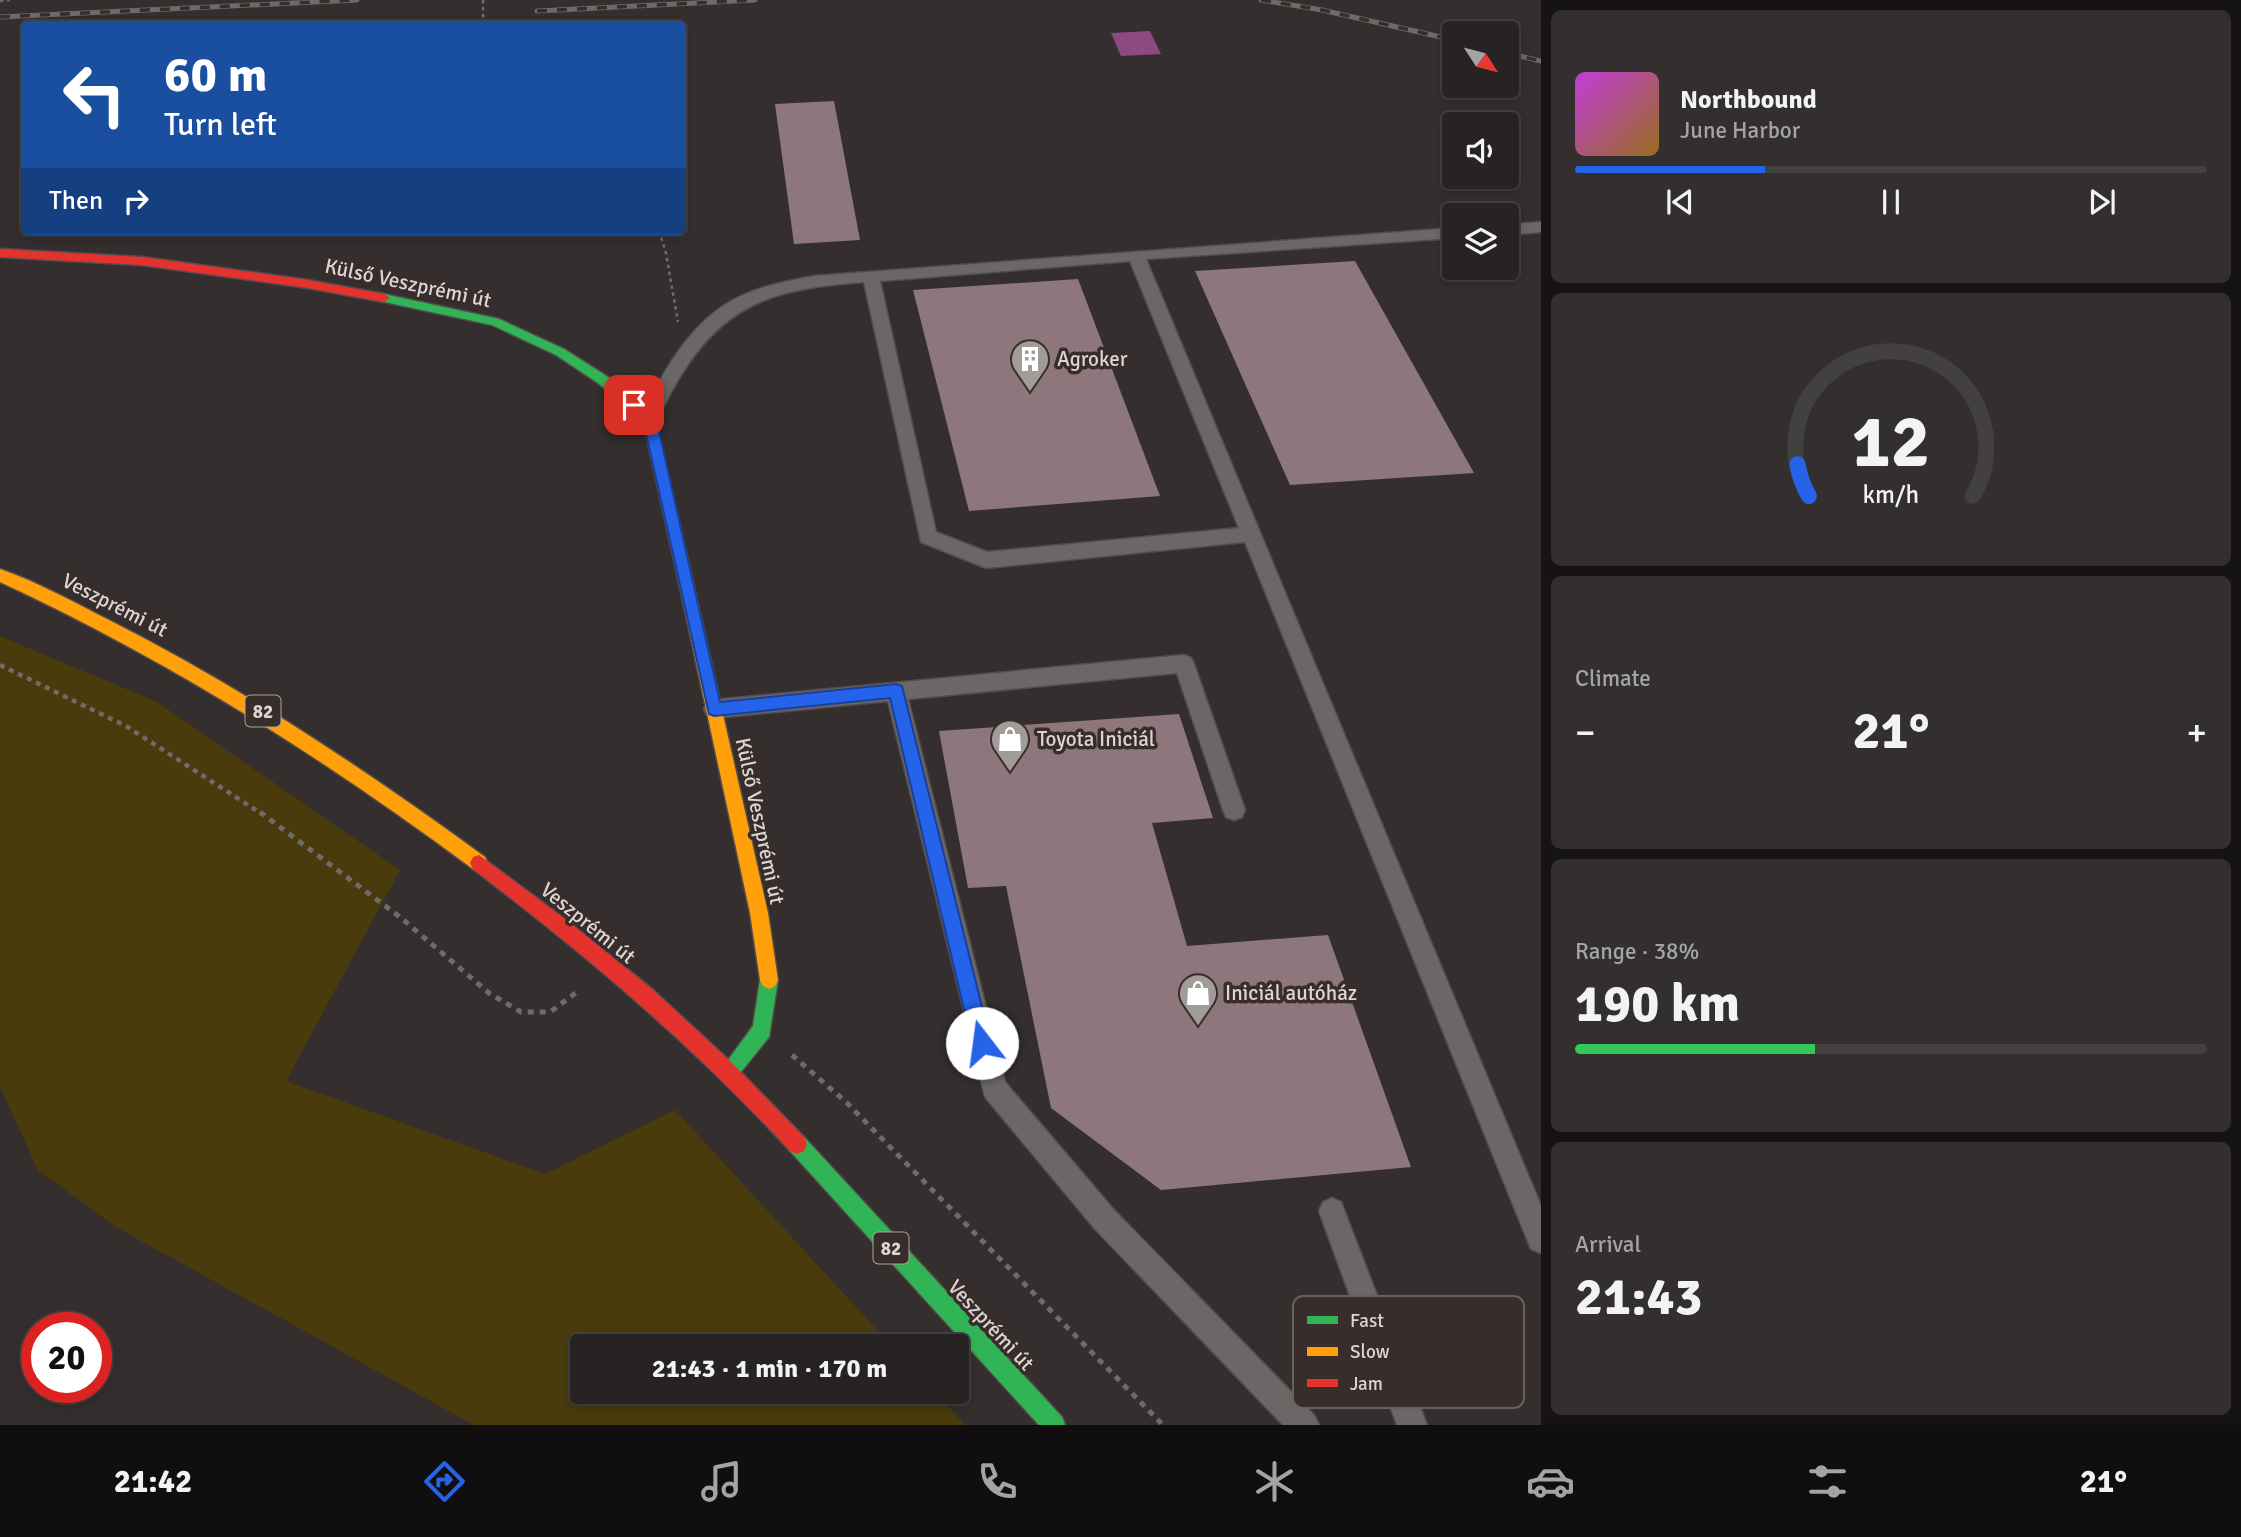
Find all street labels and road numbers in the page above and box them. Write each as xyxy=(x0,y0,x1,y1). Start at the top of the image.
street label: Külső Veszprémi út xyxy=(322,253,494,313)
street label: Veszprémi út xyxy=(58,567,172,643)
road number: 82 xyxy=(246,696,280,726)
street label: Külső Veszprémi út xyxy=(730,735,790,907)
street label: Veszprémi út xyxy=(535,877,641,969)
road number: 82 xyxy=(874,1232,908,1264)
street label: Veszprémi út xyxy=(942,1274,1040,1376)

